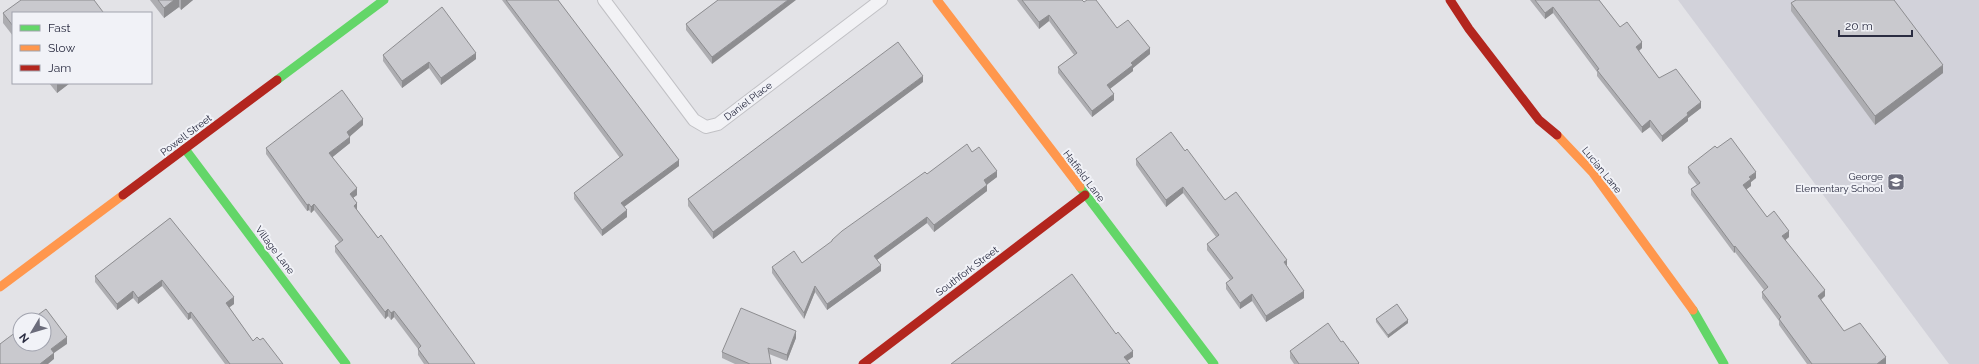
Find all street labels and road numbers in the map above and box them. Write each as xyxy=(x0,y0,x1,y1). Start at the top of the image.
street label: Daniel Place xyxy=(722,79,774,123)
street label: Powell Street xyxy=(158,112,214,158)
street label: Lucian Lane xyxy=(1580,145,1624,195)
street label: Hatfield Lane xyxy=(1061,148,1107,204)
street label: Village Lane xyxy=(253,224,297,276)
street label: Southfork Street xyxy=(934,244,1001,298)

